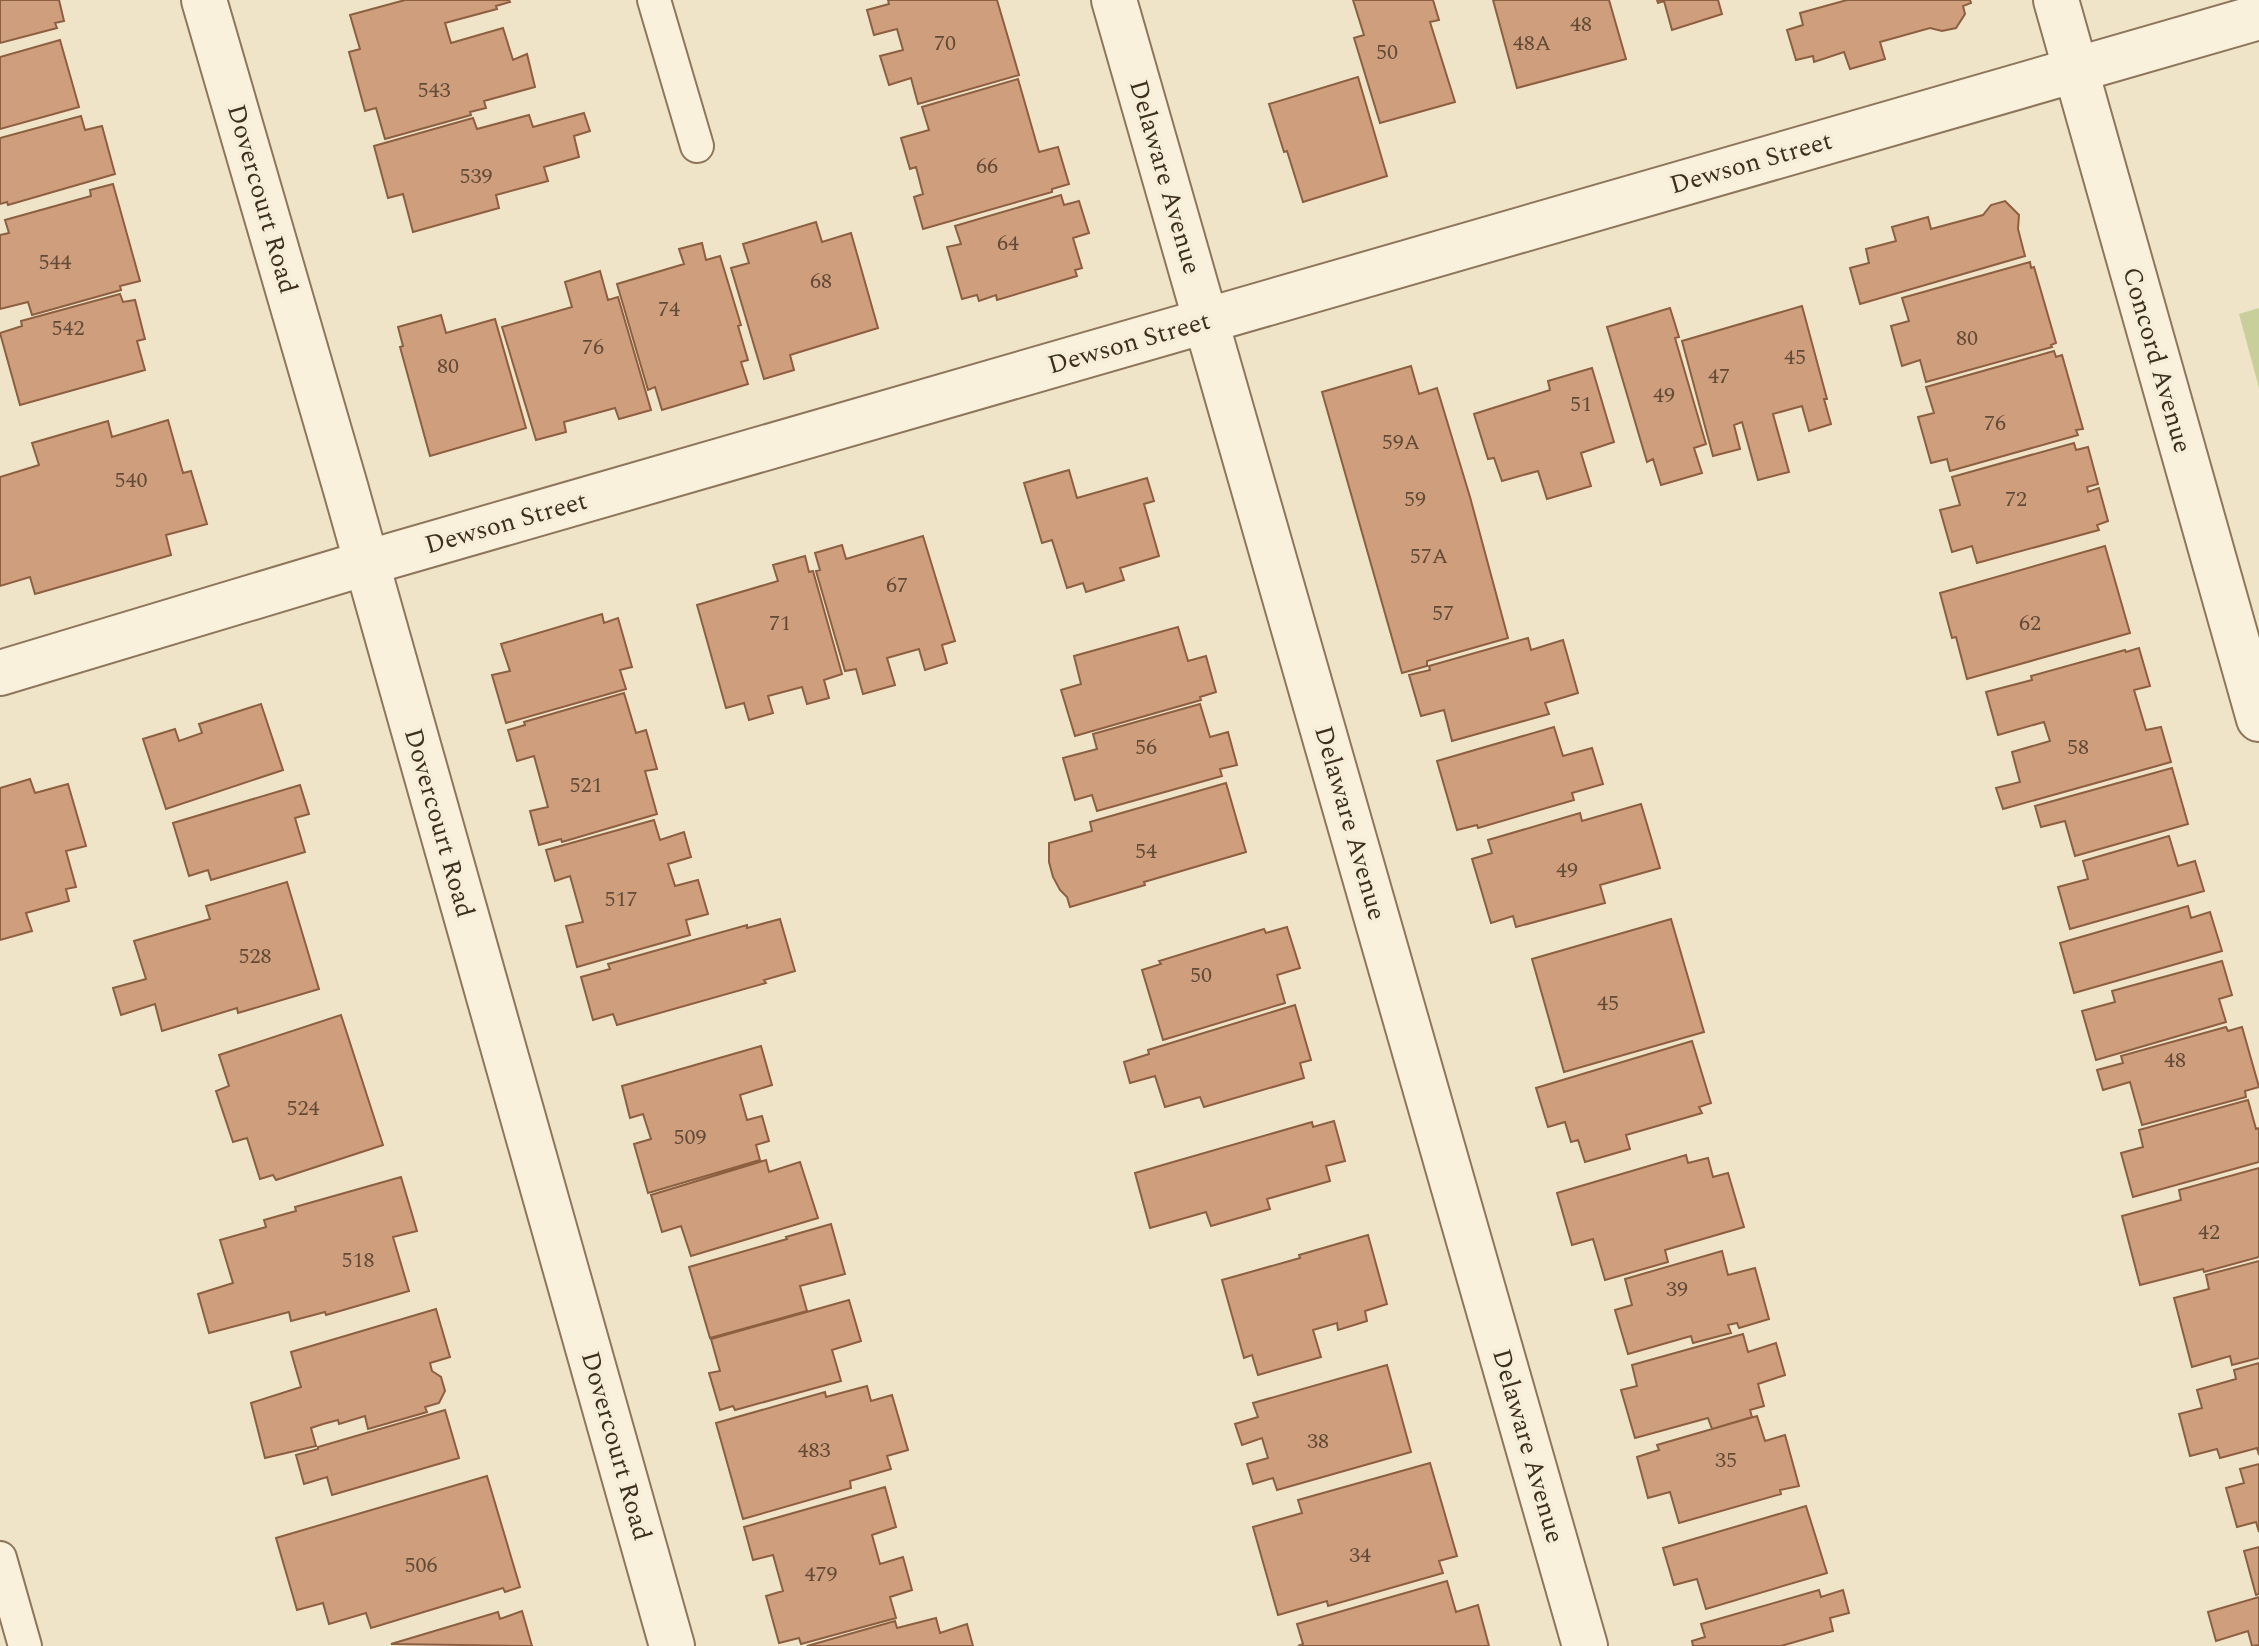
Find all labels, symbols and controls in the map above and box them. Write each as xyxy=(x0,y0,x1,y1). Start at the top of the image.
house number: 48 xyxy=(1570,8,1592,41)
house number: 70 xyxy=(934,27,956,60)
house number: 48A xyxy=(1513,27,1551,60)
house number: 50 xyxy=(1376,36,1398,69)
house number: 543 xyxy=(417,74,451,107)
street label: Delaware Avenue xyxy=(1118,75,1212,279)
street label: Dovercourt Road xyxy=(216,100,308,298)
street label: Dewson Street xyxy=(1665,121,1837,205)
house number: 66 xyxy=(976,150,998,183)
house number: 539 xyxy=(459,160,493,193)
house number: 64 xyxy=(997,227,1019,260)
house number: 544 xyxy=(38,246,72,279)
street label: Concord Avenue xyxy=(2111,262,2203,458)
house number: 68 xyxy=(810,265,832,298)
house number: 74 xyxy=(658,293,680,326)
street label: Dewson Street xyxy=(1043,301,1215,385)
house number: 542 xyxy=(51,312,85,345)
house number: 80 xyxy=(1956,322,1978,355)
house number: 76 xyxy=(582,331,604,364)
house number: 45 xyxy=(1784,341,1806,374)
house number: 80 xyxy=(437,350,459,383)
house number: 47 xyxy=(1708,360,1730,393)
house number: 49 xyxy=(1653,379,1675,412)
house number: 51 xyxy=(1570,388,1592,421)
house number: 76 xyxy=(1984,407,2006,440)
house number: 59A xyxy=(1382,426,1420,459)
house number: 540 xyxy=(114,464,148,497)
street label: Dewson Street xyxy=(420,481,592,565)
house number: 59 xyxy=(1404,483,1426,516)
house number: 72 xyxy=(2005,483,2027,516)
house number: 57A xyxy=(1410,540,1448,573)
house number: 67 xyxy=(886,569,908,602)
house number: 57 xyxy=(1432,597,1454,630)
house number: 71 xyxy=(769,607,791,640)
house number: 62 xyxy=(2019,607,2041,640)
street label: Delaware Avenue xyxy=(1303,721,1397,925)
street label: Dovercourt Road xyxy=(393,724,485,922)
house number: 56 xyxy=(1135,731,1157,764)
house number: 58 xyxy=(2067,731,2089,764)
house number: 521 xyxy=(569,769,603,802)
house number: 54 xyxy=(1135,835,1157,868)
house number: 49 xyxy=(1556,854,1578,887)
house number: 517 xyxy=(604,883,638,916)
house number: 528 xyxy=(238,940,272,973)
house number: 50 xyxy=(1190,959,1212,992)
house number: 45 xyxy=(1597,987,1619,1020)
house number: 48 xyxy=(2164,1044,2186,1077)
house number: 524 xyxy=(286,1092,320,1125)
house number: 509 xyxy=(673,1121,707,1154)
house number: 42 xyxy=(2198,1216,2220,1249)
house number: 518 xyxy=(341,1244,375,1277)
house number: 39 xyxy=(1666,1273,1688,1306)
street label: Delaware Avenue xyxy=(1481,1344,1575,1548)
street label: Dovercourt Road xyxy=(570,1347,662,1545)
house number: 38 xyxy=(1307,1425,1329,1458)
house number: 483 xyxy=(797,1434,831,1467)
house number: 35 xyxy=(1715,1444,1737,1477)
house number: 34 xyxy=(1349,1539,1371,1572)
house number: 506 xyxy=(404,1549,438,1582)
house number: 479 xyxy=(804,1558,838,1591)

